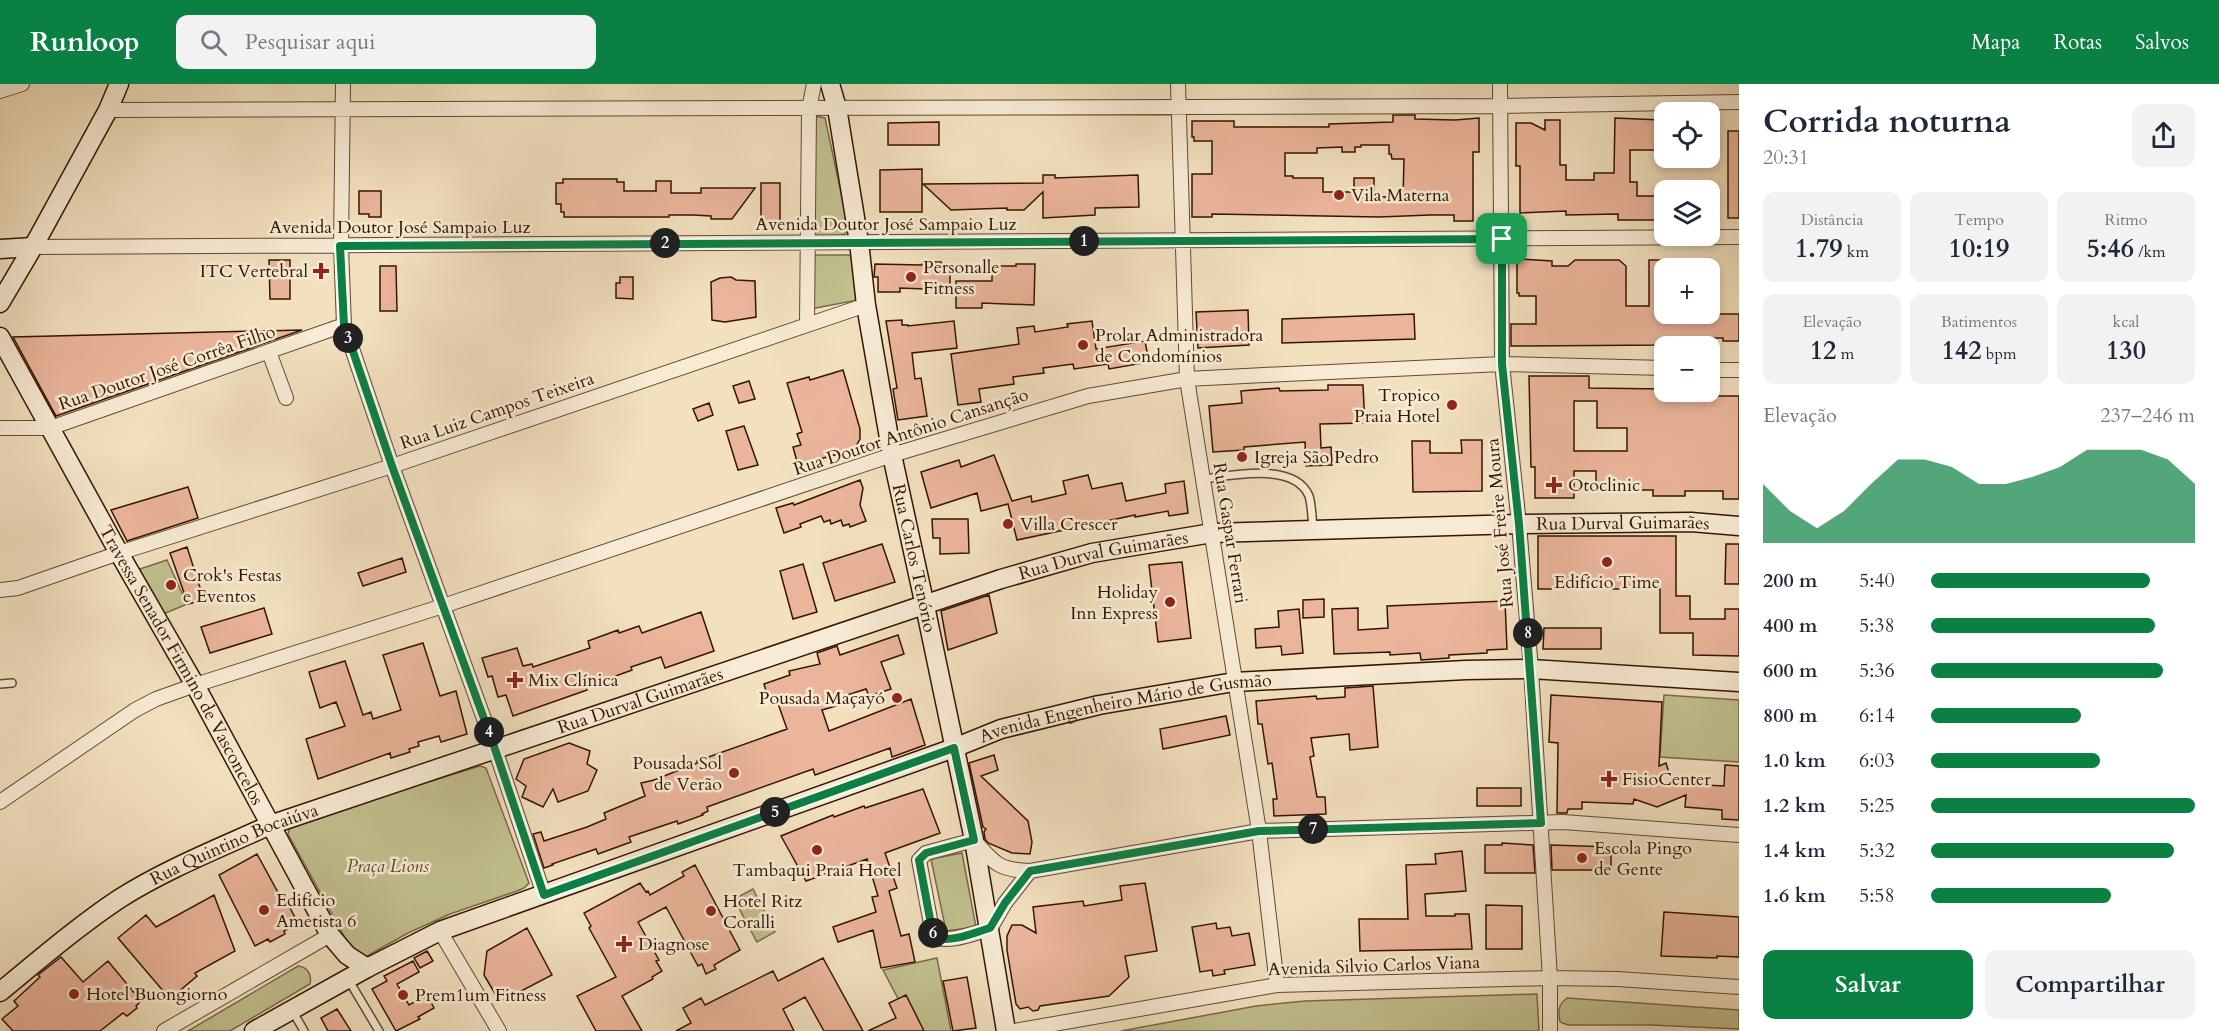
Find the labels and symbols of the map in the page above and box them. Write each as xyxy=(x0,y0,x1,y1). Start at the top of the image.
place label: Vila Materna xyxy=(1351,183,1450,208)
marker: Vila Materna xyxy=(1332,188,1346,202)
street label: Avenida Doutor José Sampaio Luz xyxy=(755,212,1017,237)
pin xyxy=(1476,213,1527,264)
street label: Avenida Doutor José Sampaio Luz xyxy=(269,215,531,240)
pin: 1 xyxy=(1069,226,1099,256)
pin: 2 xyxy=(650,228,680,258)
place label: Personalle Fitness xyxy=(923,255,999,301)
place label: ITC Vertebral xyxy=(200,259,308,284)
marker: ITC Vertebral xyxy=(312,262,330,280)
marker: Personalle Fitness xyxy=(904,270,918,284)
street label: Rua Doutor José Corrêa Filho xyxy=(55,319,279,417)
pin: 3 xyxy=(333,323,363,353)
place label: Prolar Administradora de Condomínios xyxy=(1095,323,1264,369)
marker: Prolar Administradora de Condomínios xyxy=(1076,338,1090,352)
street label: Rua Luiz Campos Teixeira xyxy=(397,366,598,456)
street label: Rua Doutor Antônio Cansanção xyxy=(790,382,1032,482)
place label: Tropico Praia Hotel xyxy=(1354,383,1440,429)
marker: Tropico Praia Hotel xyxy=(1445,398,1459,412)
street label: Rua José Freire Moura xyxy=(1480,437,1520,609)
place label: Igreja São Pedro xyxy=(1254,445,1379,470)
marker: Igreja São Pedro xyxy=(1235,450,1249,464)
street label: Rua Gaspar Ferrari xyxy=(1206,461,1254,605)
place label: Otoclinic xyxy=(1568,473,1640,498)
marker: Otoclinic xyxy=(1545,476,1563,494)
street label: Rua Carlos Tenório xyxy=(886,482,943,635)
street label: Rua Durval Guimarães xyxy=(1536,509,1710,536)
place label: Villa Crescer xyxy=(1020,512,1118,537)
marker: Villa Crescer xyxy=(1001,517,1015,531)
street label: Travessa Senador Firmino de Vasconcelos xyxy=(93,521,270,809)
street label: Rua Durval Guimarães xyxy=(1016,525,1190,586)
marker: Edifício Time xyxy=(1600,555,1614,569)
place label: Crok's Festas e Eventos xyxy=(183,563,282,609)
place label: Edifício Time xyxy=(1554,570,1660,595)
marker: Crok's Festas e Eventos xyxy=(164,578,178,592)
place label: Holiday Inn Express xyxy=(1070,580,1158,626)
marker: Holiday Inn Express xyxy=(1163,595,1177,609)
pin: 8 xyxy=(1513,618,1543,648)
street label: Rua Durval Guimarães xyxy=(554,661,726,740)
place label: Mix Clínica xyxy=(528,668,619,693)
street label: Avenida Engenheiro Mário de Gusmão xyxy=(975,668,1273,749)
marker: Mix Clínica xyxy=(506,671,524,689)
place label: Pousada Maçayó xyxy=(759,686,885,711)
marker: Pousada Maçayó xyxy=(890,691,904,705)
pin: 4 xyxy=(474,717,504,747)
place label: Pousada Sol de Verão xyxy=(632,751,722,797)
marker: Pousada Sol de Verão xyxy=(727,766,741,780)
place label: FisioCenter xyxy=(1622,767,1711,792)
marker: FisioCenter xyxy=(1600,770,1618,788)
street label: Rua Quintino Bocaiúva xyxy=(145,797,322,891)
pin: 5 xyxy=(760,797,790,827)
pin: 7 xyxy=(1298,814,1328,844)
place label: Escola Pingo de Gente xyxy=(1594,836,1692,882)
marker: Tambaqui Praia Hotel xyxy=(810,843,824,857)
marker: Escola Pingo de Gente xyxy=(1575,851,1589,865)
park label: Praça Lions xyxy=(347,854,429,879)
place label: Tambaqui Praia Hotel xyxy=(733,858,902,883)
place label: Edifício Ametista 6 xyxy=(276,888,357,934)
place label: Hotel Ritz Coralli xyxy=(723,889,802,935)
marker: Edifício Ametista 6 xyxy=(257,903,271,917)
marker: Hotel Ritz Coralli xyxy=(704,904,718,918)
pin: 6 xyxy=(918,918,948,948)
place label: Diagnose xyxy=(638,932,710,957)
marker: Diagnose xyxy=(615,935,633,953)
street label: Avenida Silvio Carlos Viana xyxy=(1267,950,1481,982)
place label: Hotel Buongiorno xyxy=(86,982,228,1007)
place label: Prem1um Fitness xyxy=(415,983,546,1008)
marker: Hotel Buongiorno xyxy=(67,987,81,1001)
marker: Prem1um Fitness xyxy=(396,988,410,1002)

